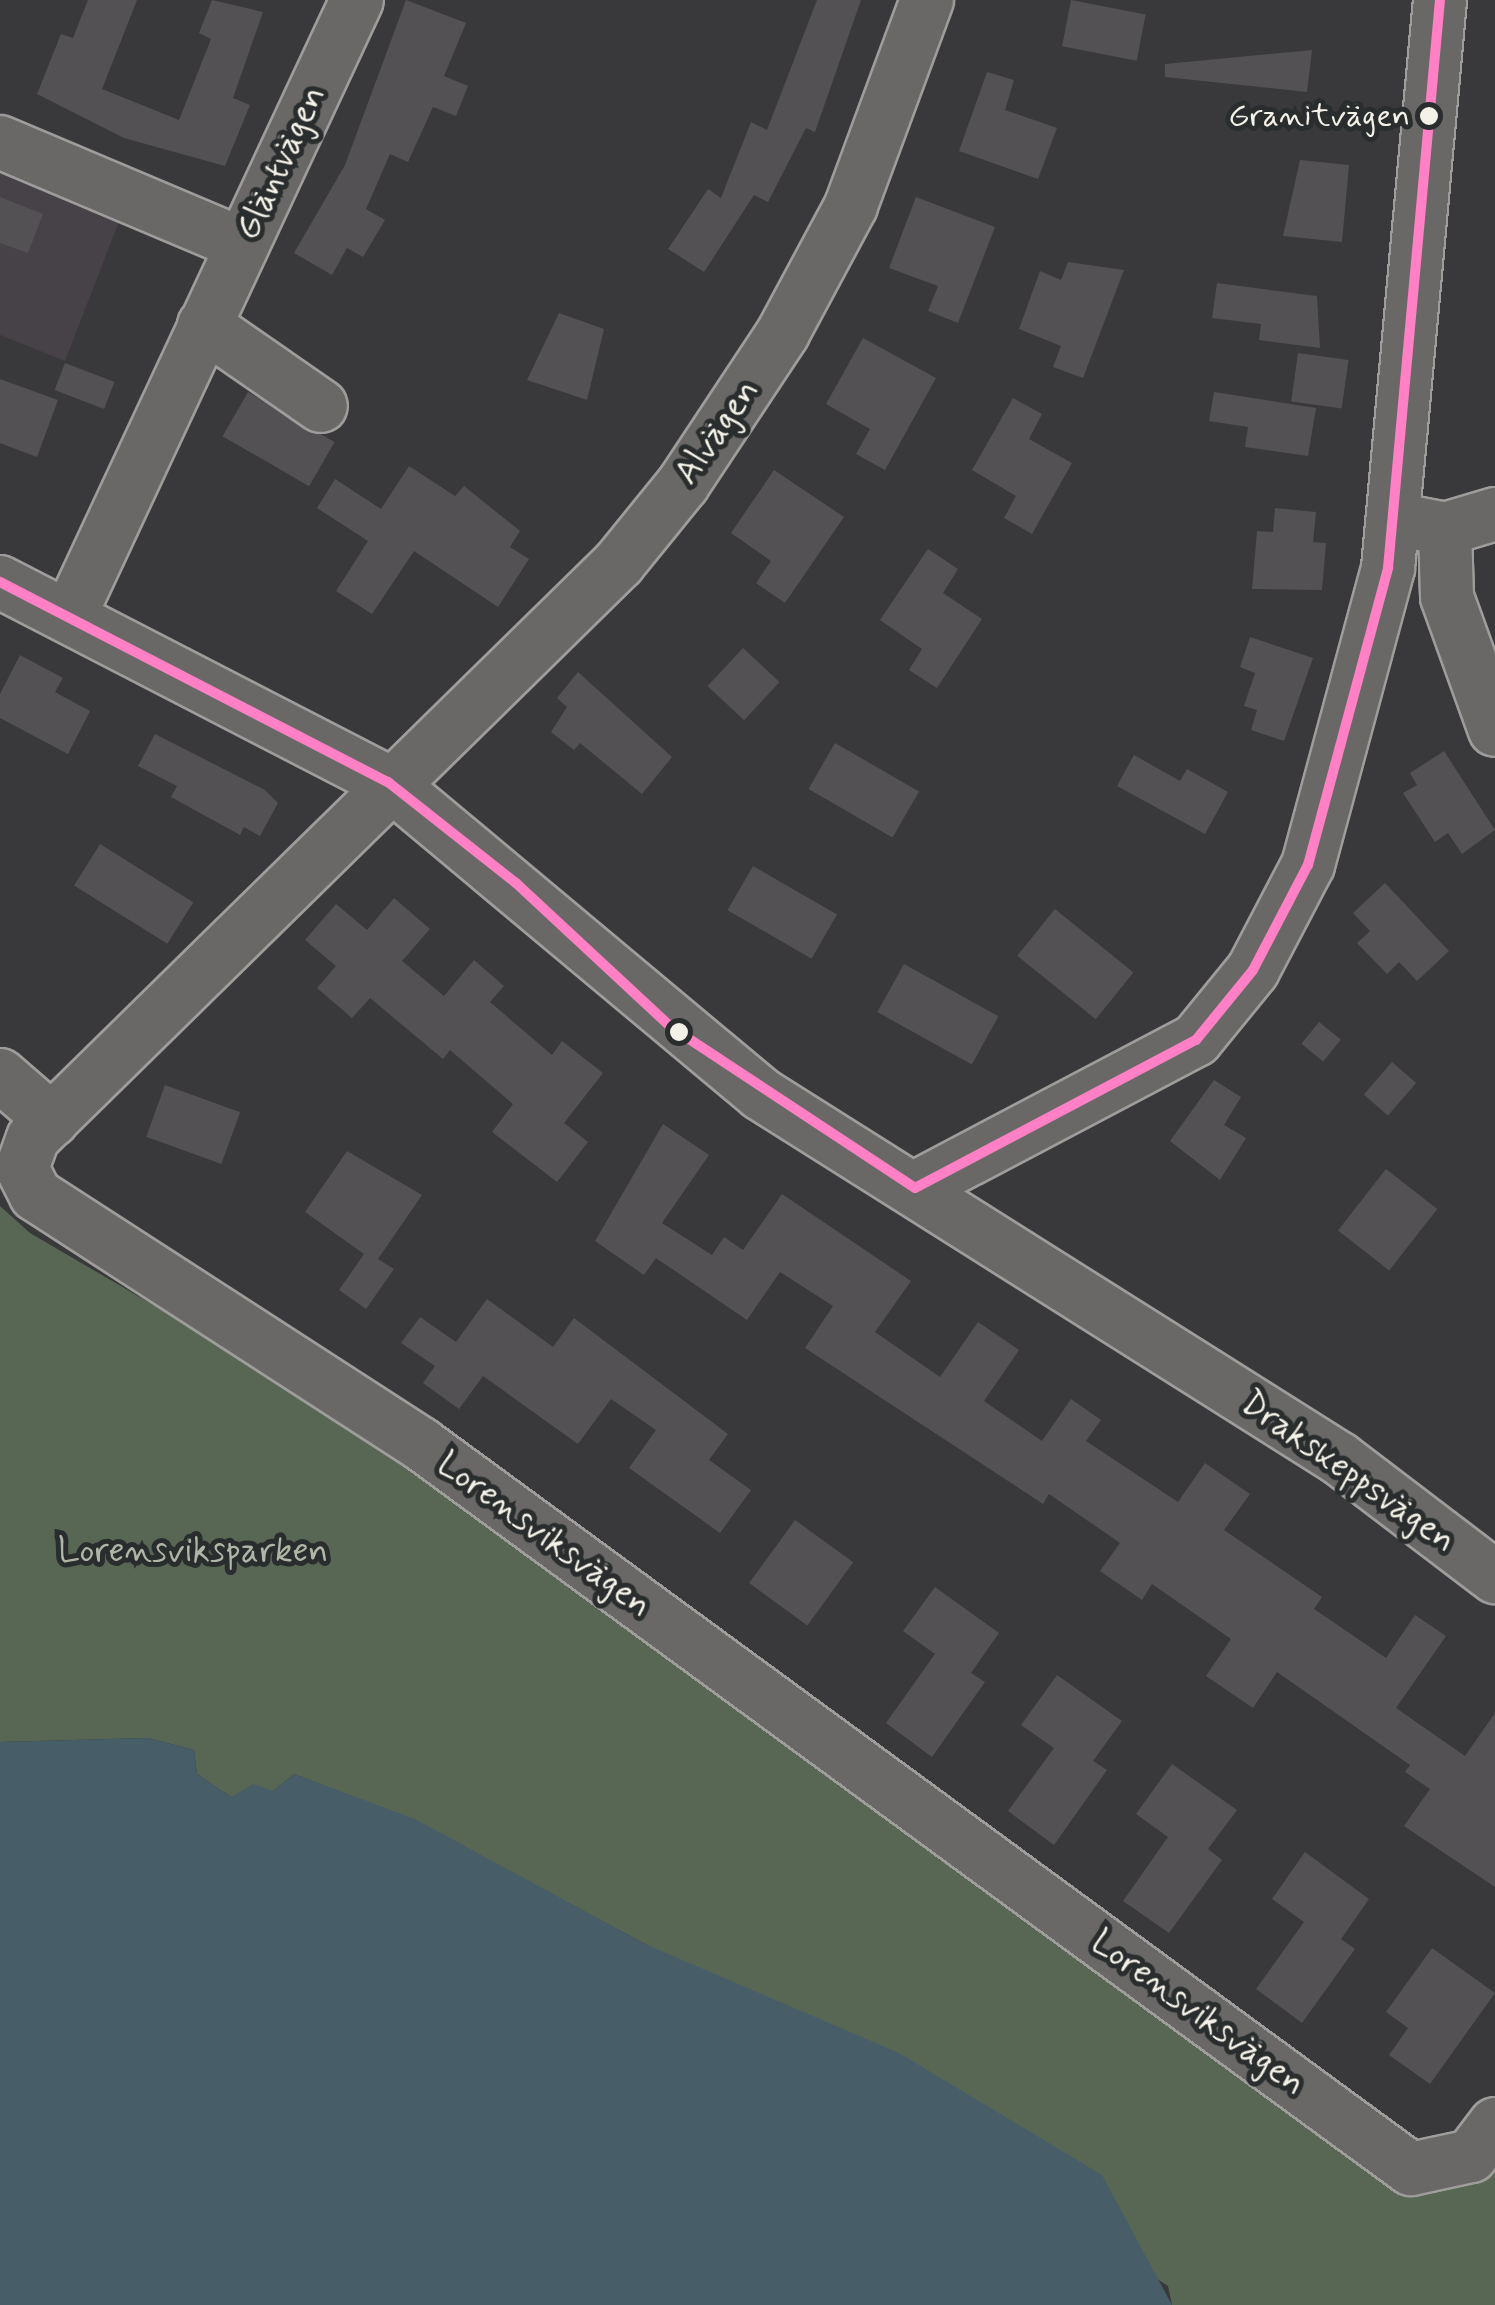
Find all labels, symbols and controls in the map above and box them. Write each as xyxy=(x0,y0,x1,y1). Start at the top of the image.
street label: Gläntvägen xyxy=(227,79,335,247)
place label: Granitvägen xyxy=(1228,97,1410,135)
marker: Granitvägen xyxy=(1419,106,1439,126)
street label: Alvägen xyxy=(666,371,768,493)
unlabelled marker xyxy=(669,1022,689,1042)
street label: Drakskeppsvägen xyxy=(1232,1382,1464,1562)
street label: Lorensviksvägen xyxy=(429,1443,659,1627)
park label: Lorensviksparken xyxy=(58,1530,328,1572)
street label: Lorensviksvägen xyxy=(1083,1921,1313,2105)

